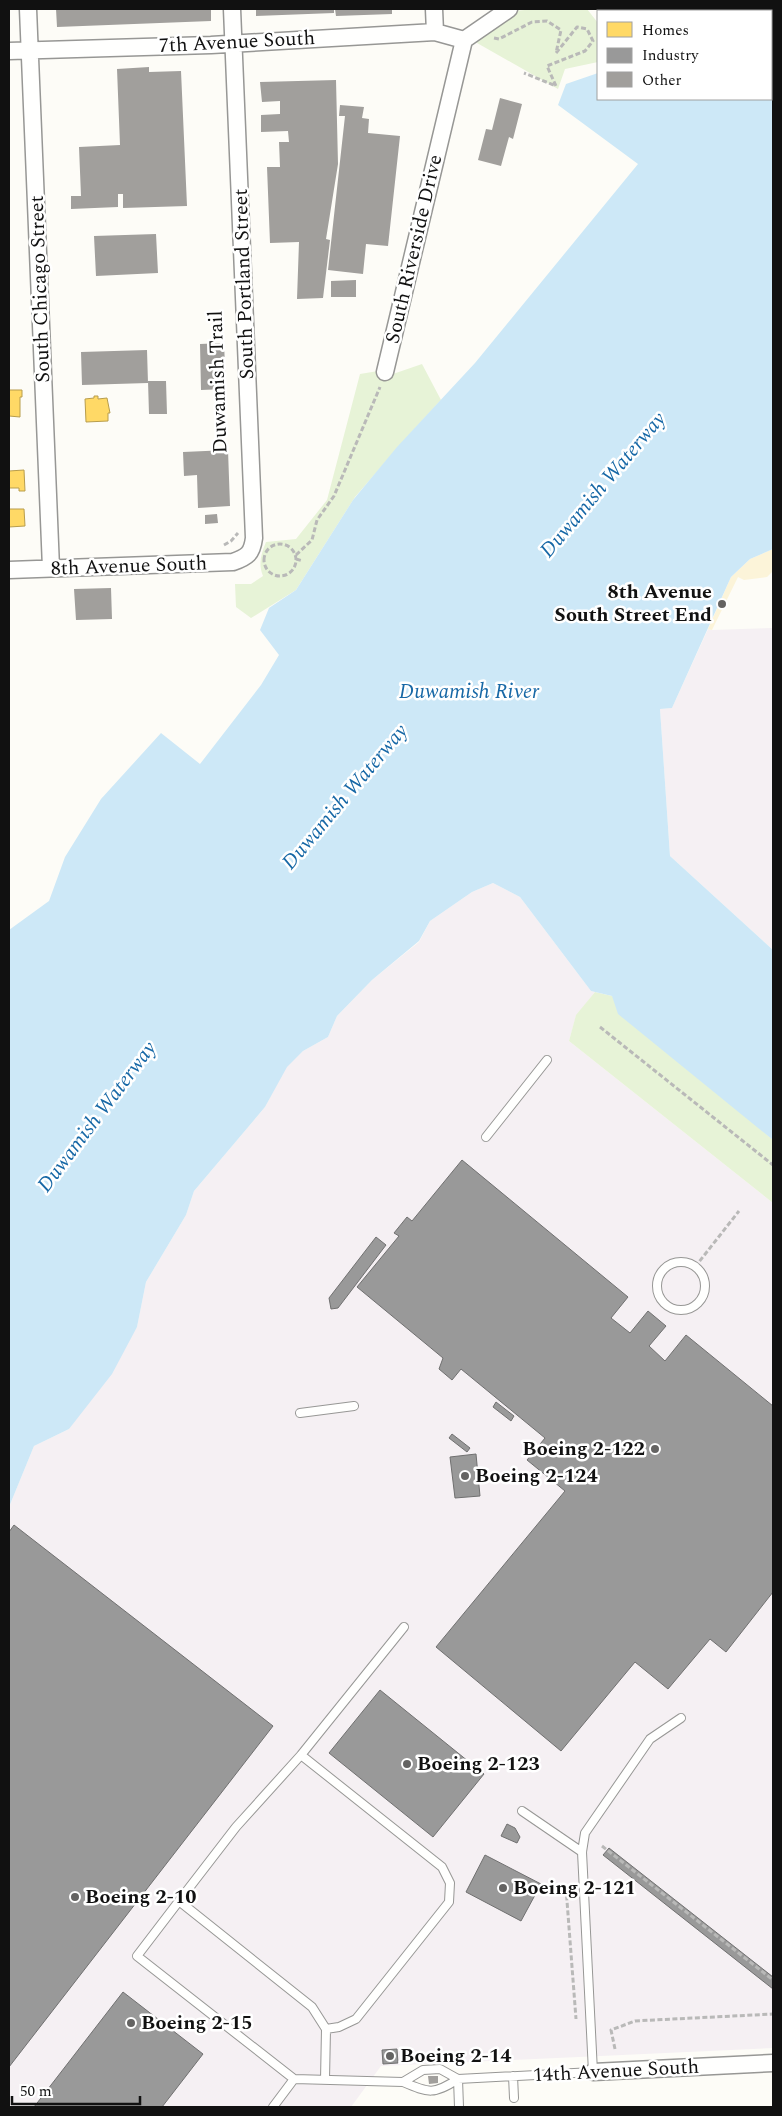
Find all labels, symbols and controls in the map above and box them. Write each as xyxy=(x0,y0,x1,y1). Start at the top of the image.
legend xyxy=(597,10,772,100)
text: Homes xyxy=(642,19,689,42)
street label: 7th Avenue South xyxy=(158,23,316,61)
text: Industry xyxy=(642,44,699,67)
text: Other xyxy=(642,69,681,92)
street label: South Riverside Drive xyxy=(378,152,450,346)
street label: South Portland Street xyxy=(226,188,262,380)
street label: South Chicago Street xyxy=(22,195,58,383)
street label: Duwamish Trail xyxy=(201,310,235,454)
water label: Duwamish Waterway xyxy=(532,404,674,565)
street label: 8th Avenue South xyxy=(50,548,208,584)
place label: 8th Avenue South Street End xyxy=(554,577,712,630)
marker: 8th Avenue South Street End xyxy=(716,598,728,610)
water label: Duwamish River xyxy=(399,676,540,708)
water label: Duwamish Waterway xyxy=(274,716,416,877)
water label: Duwamish Waterway xyxy=(29,1034,165,1199)
place label: Boeing 2-122 xyxy=(522,1434,645,1464)
marker: Boeing 2-122 xyxy=(649,1443,661,1455)
place label: Boeing 2-124 xyxy=(475,1461,598,1491)
marker: Boeing 2-124 xyxy=(459,1470,471,1482)
place label: Boeing 2-123 xyxy=(417,1749,540,1779)
marker: Boeing 2-123 xyxy=(401,1758,413,1770)
place label: Boeing 2-121 xyxy=(513,1873,636,1903)
place label: Boeing 2-10 xyxy=(85,1882,196,1912)
marker: Boeing 2-121 xyxy=(497,1882,509,1894)
marker: Boeing 2-10 xyxy=(69,1891,81,1903)
place label: Boeing 2-15 xyxy=(141,2008,252,2038)
marker: Boeing 2-15 xyxy=(125,2017,137,2029)
place label: Boeing 2-14 xyxy=(400,2041,511,2071)
marker: Boeing 2-14 xyxy=(384,2050,396,2062)
street label: 14th Avenue South xyxy=(532,2052,700,2090)
scale bar xyxy=(12,2074,140,2106)
text: 50 m xyxy=(20,2080,52,2103)

